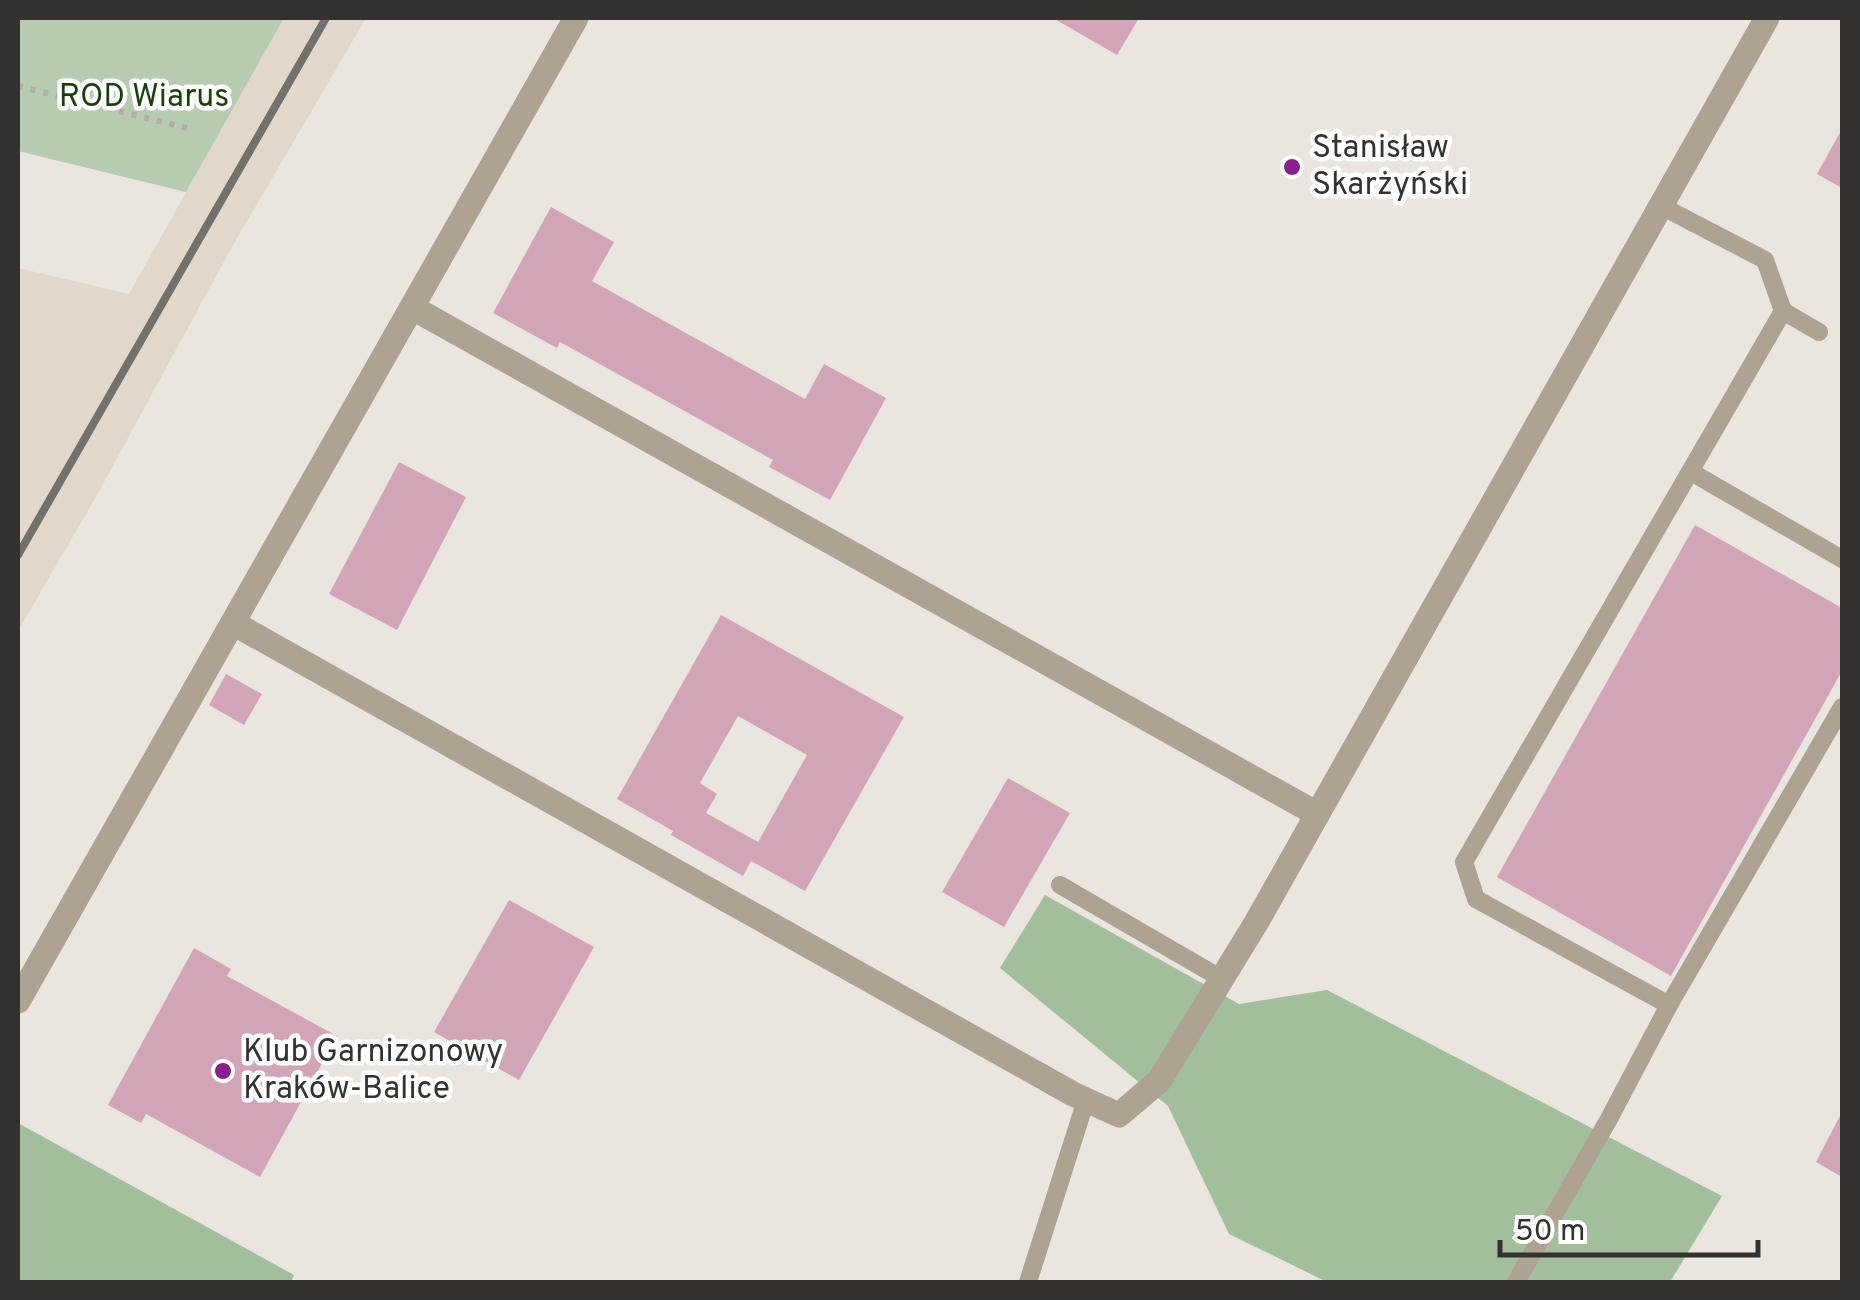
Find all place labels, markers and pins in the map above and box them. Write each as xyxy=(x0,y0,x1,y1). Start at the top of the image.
place label: Stanisław Skarżyński xyxy=(1312,129,1468,206)
marker: Stanisław Skarżyński xyxy=(1281,156,1303,178)
place label: Klub Garnizonowy Kraków-Balice xyxy=(243,1033,503,1110)
marker: Klub Garnizonowy Kraków-Balice xyxy=(212,1060,234,1082)

